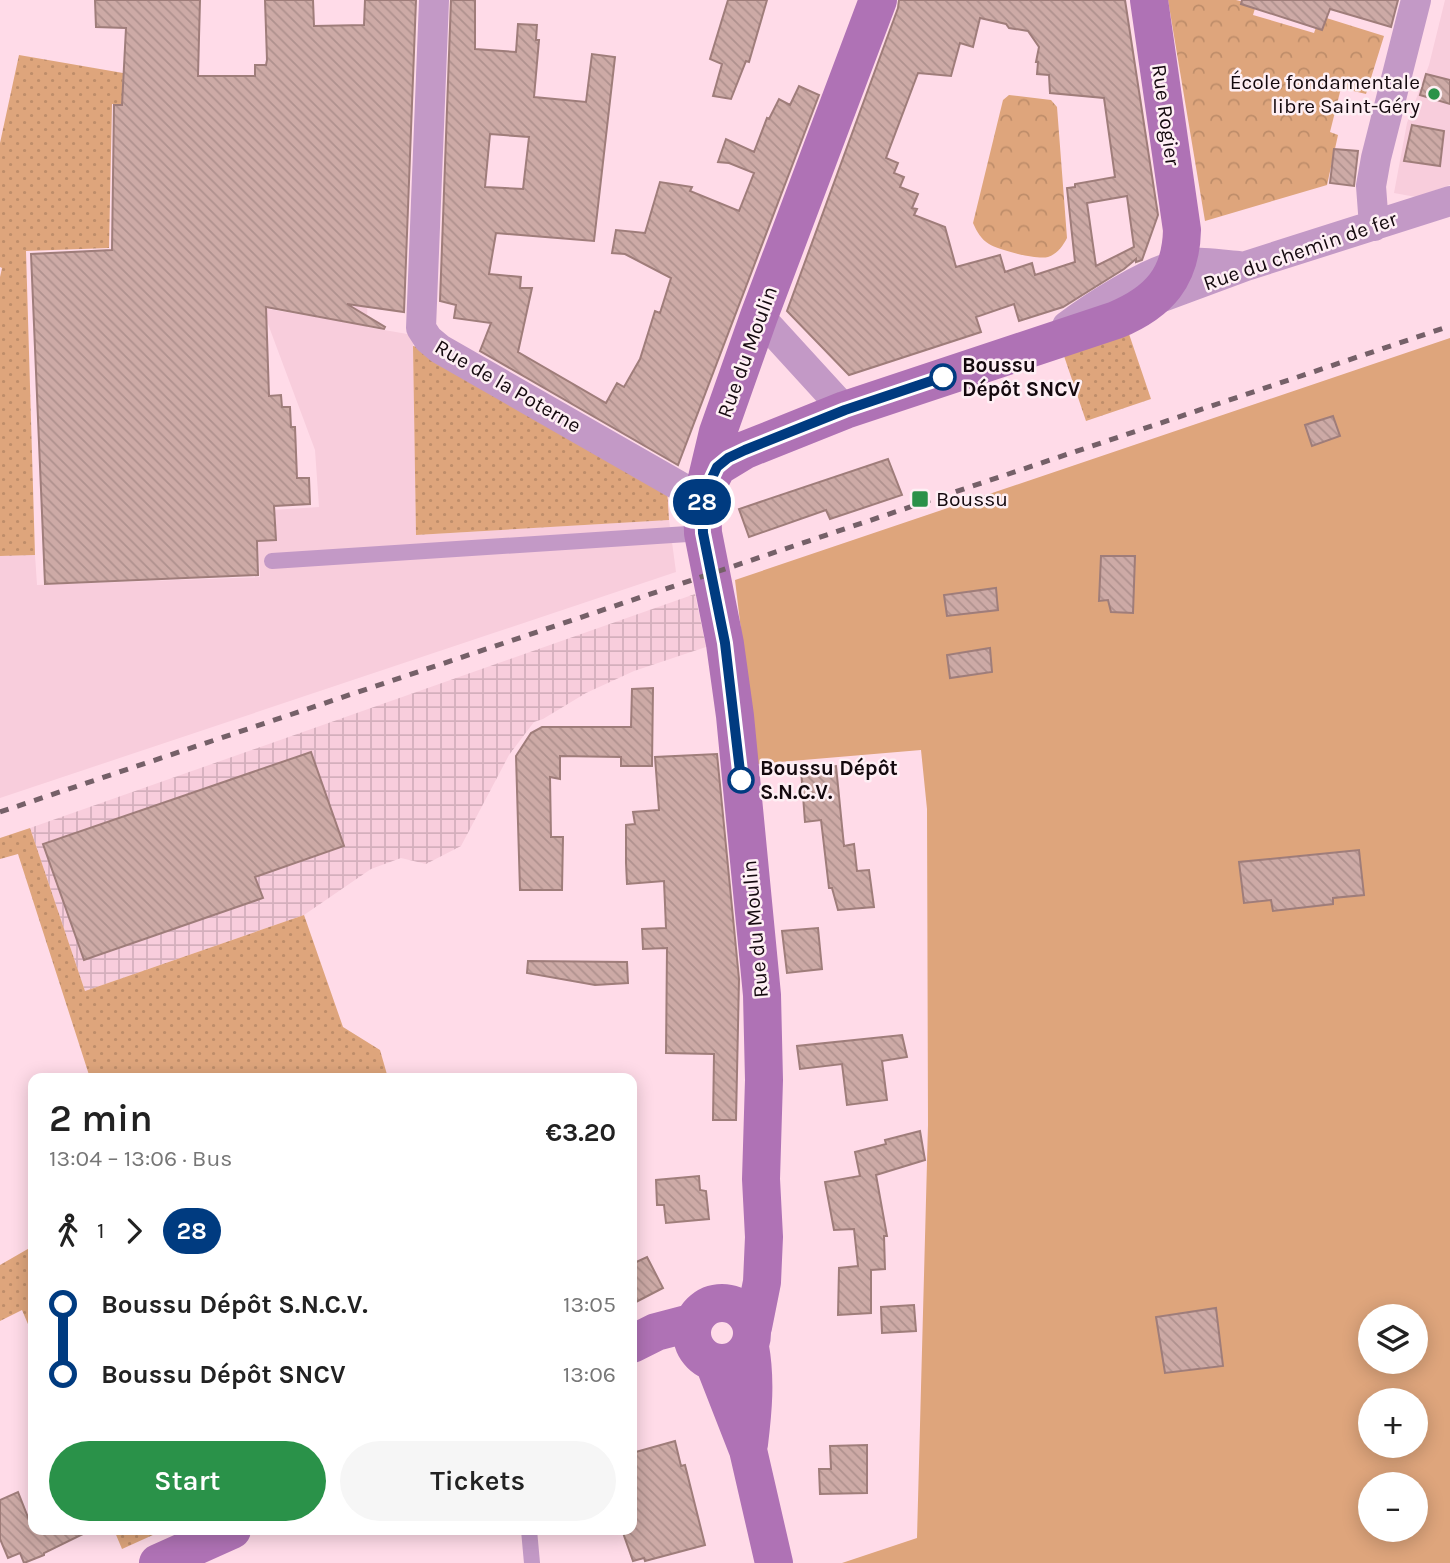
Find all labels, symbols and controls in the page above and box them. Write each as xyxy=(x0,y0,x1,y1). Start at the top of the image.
street label: Rue Rogier xyxy=(1147,63,1185,168)
place label: École fondamentale libre Saint-Géry xyxy=(1230,70,1420,118)
marker: École fondamentale libre Saint-Géry xyxy=(1426,86,1442,102)
street label: Rue du chemin de fer xyxy=(1200,206,1400,295)
street label: Rue du Moulin xyxy=(712,283,782,421)
street label: Rue de la Poterne xyxy=(431,334,585,438)
place label: Boussu Dépôt SNCV xyxy=(962,353,1081,401)
marker: Boussu Dépôt SNCV xyxy=(930,364,956,390)
line badge: 28 xyxy=(670,479,734,525)
place label: Boussu xyxy=(936,487,1008,511)
text: 28 xyxy=(687,488,717,516)
marker: Boussu xyxy=(910,489,930,509)
place label: Boussu Dépôt S.N.C.V. xyxy=(760,756,898,804)
marker: Boussu Dépôt S.N.C.V. xyxy=(728,767,754,793)
street label: Rue du Moulin xyxy=(737,859,773,999)
text: 2 min xyxy=(49,1096,153,1141)
text: €3.20 xyxy=(546,1117,616,1148)
text: 13:04 – 13:06 · Bus xyxy=(49,1145,232,1172)
icon: walk xyxy=(49,1212,87,1250)
icon: forward xyxy=(115,1212,153,1250)
text: 1 xyxy=(97,1217,105,1244)
text: 28 xyxy=(177,1217,207,1245)
text: Boussu Dépôt S.N.C.V. xyxy=(101,1289,368,1320)
text: 13:05 xyxy=(563,1291,616,1318)
map controls xyxy=(1358,1304,1428,1542)
button: layers xyxy=(1358,1304,1428,1374)
text: Boussu Dépôt SNCV xyxy=(101,1359,346,1390)
text: 13:06 xyxy=(563,1361,616,1388)
button: + xyxy=(1358,1388,1428,1458)
button: Start xyxy=(49,1441,326,1521)
button: Tickets xyxy=(340,1441,616,1521)
button: − xyxy=(1358,1472,1428,1542)

